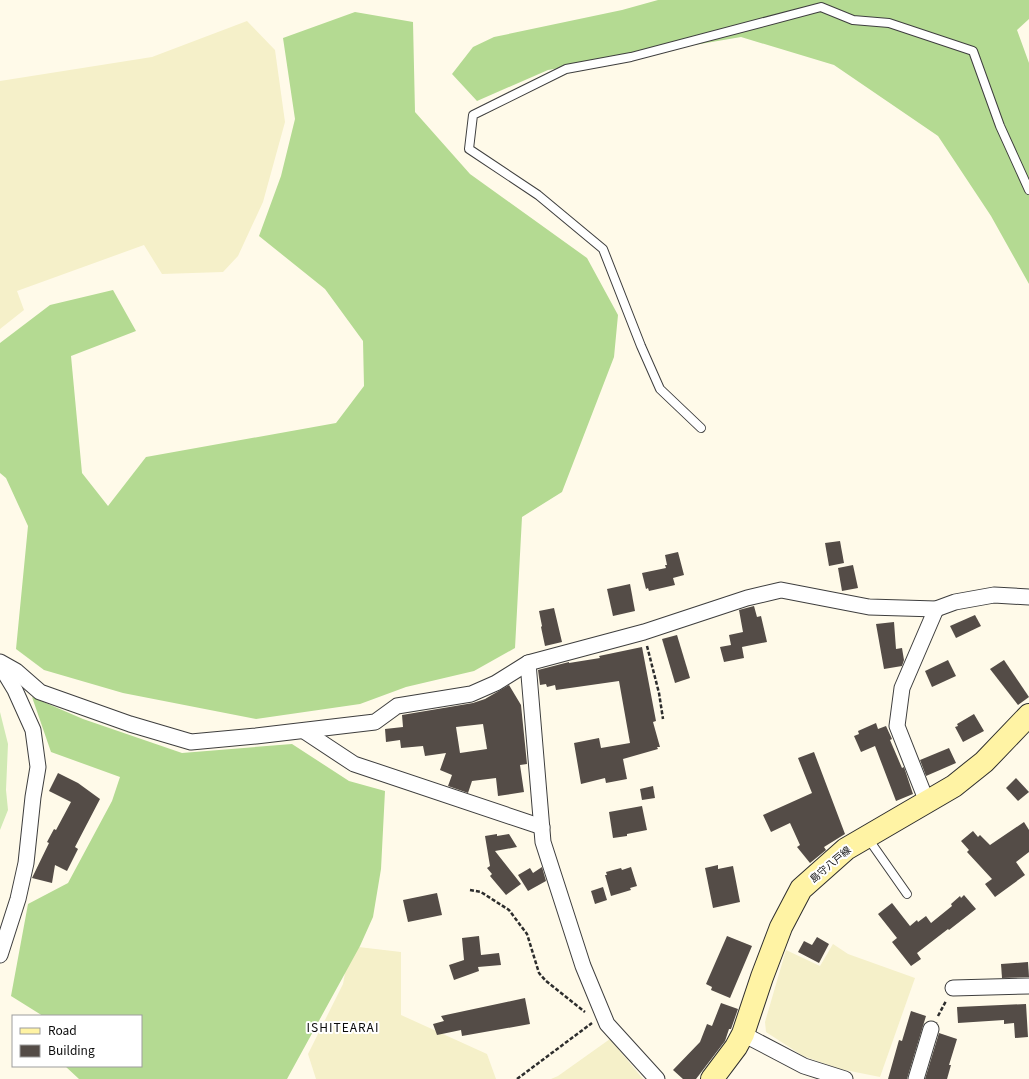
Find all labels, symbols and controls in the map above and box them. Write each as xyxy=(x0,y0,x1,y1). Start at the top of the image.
street label: 島守八戸線 xyxy=(806,842,854,885)
legend xyxy=(12,1015,142,1067)
district label: ISHITEARAI xyxy=(307,1018,379,1035)
text: Road xyxy=(48,1021,77,1038)
text: Building xyxy=(48,1041,95,1058)

